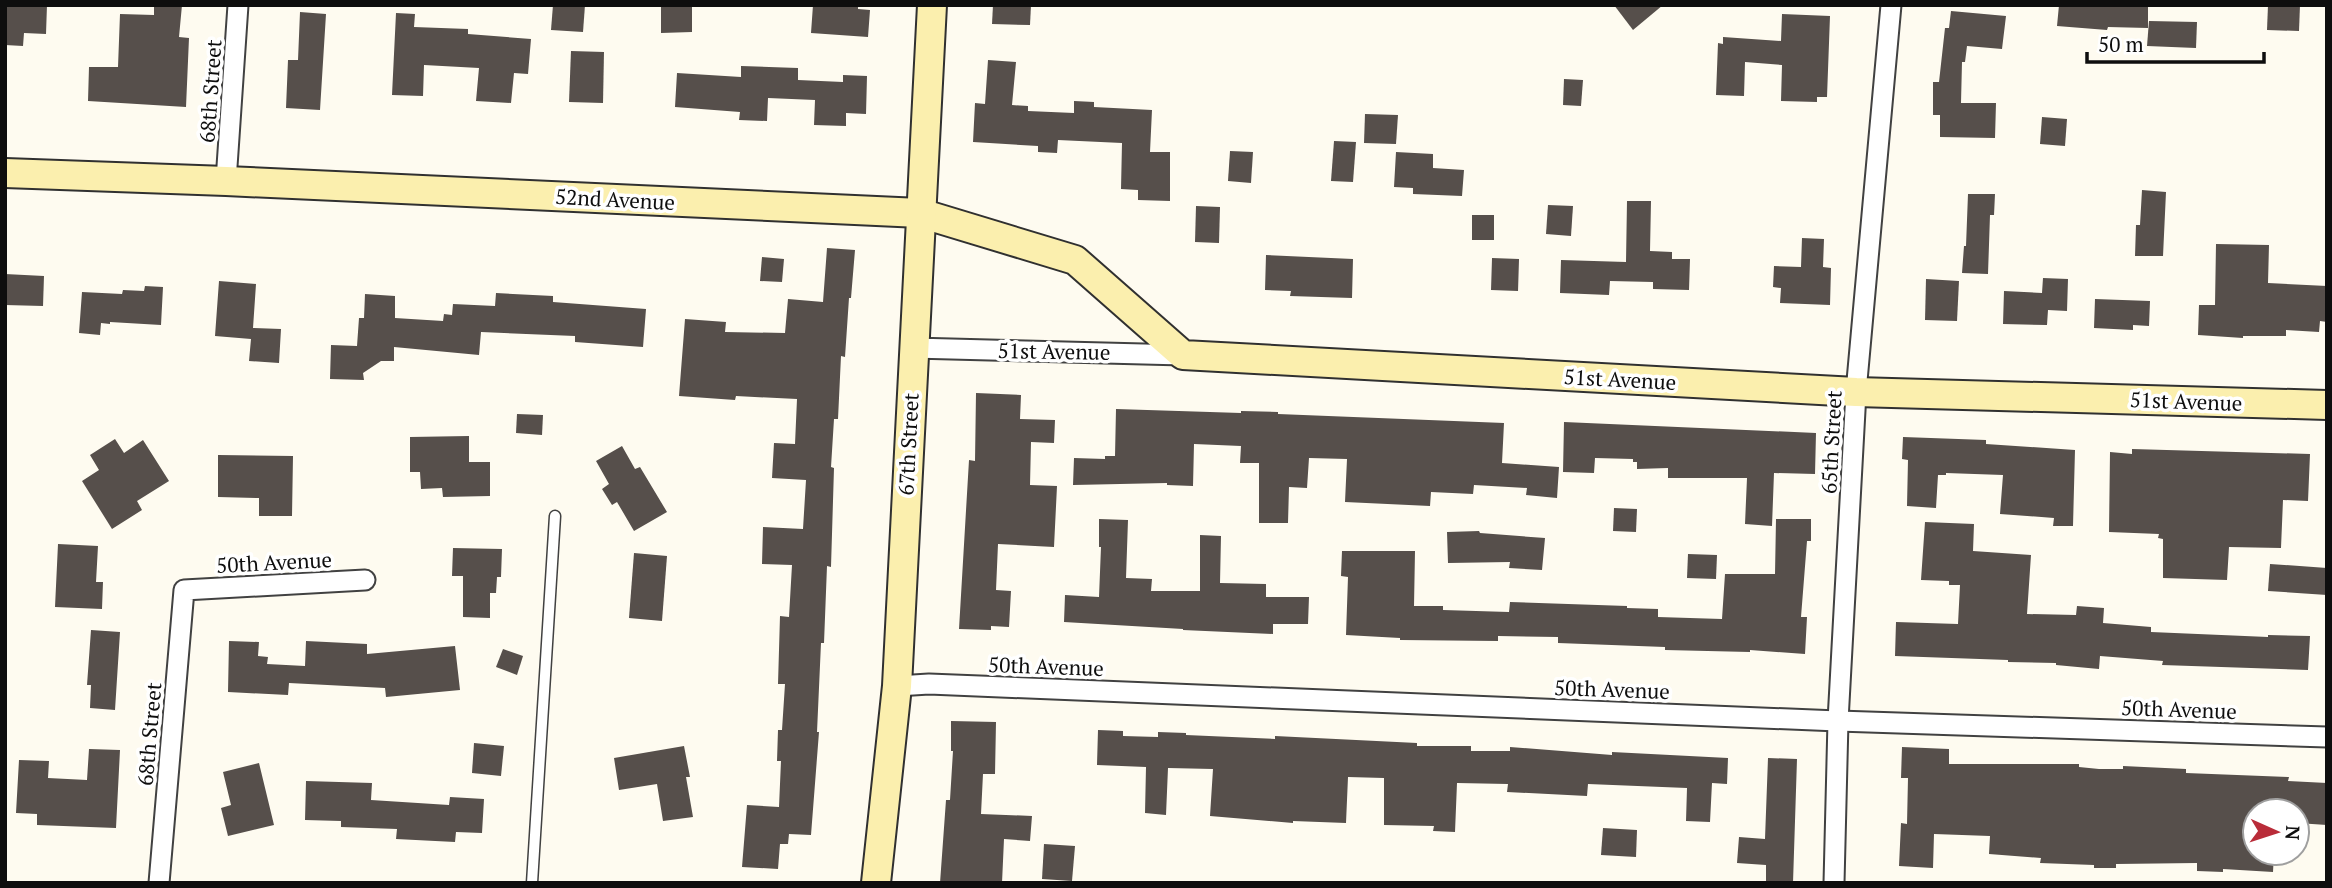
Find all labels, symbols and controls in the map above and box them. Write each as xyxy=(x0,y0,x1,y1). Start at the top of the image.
scale bar xyxy=(2087,21,2264,65)
text: 50 m xyxy=(2098,30,2144,58)
street label: 68th Street xyxy=(192,38,228,144)
street label: 52nd Avenue xyxy=(554,182,676,216)
street label: 51st Avenue xyxy=(997,336,1111,366)
street label: 51st Avenue xyxy=(1563,362,1677,396)
street label: 51st Avenue xyxy=(2129,385,2243,417)
street label: 65th Street xyxy=(1814,389,1848,494)
street label: 67th Street xyxy=(891,392,925,496)
street label: 50th Avenue xyxy=(215,545,333,579)
street label: 50th Avenue xyxy=(988,650,1104,682)
street label: 50th Avenue xyxy=(1554,673,1670,705)
street label: 68th Street xyxy=(131,681,167,787)
street label: 50th Avenue xyxy=(2121,693,2237,725)
north arrow xyxy=(2241,797,2311,867)
text: N xyxy=(2281,825,2306,841)

